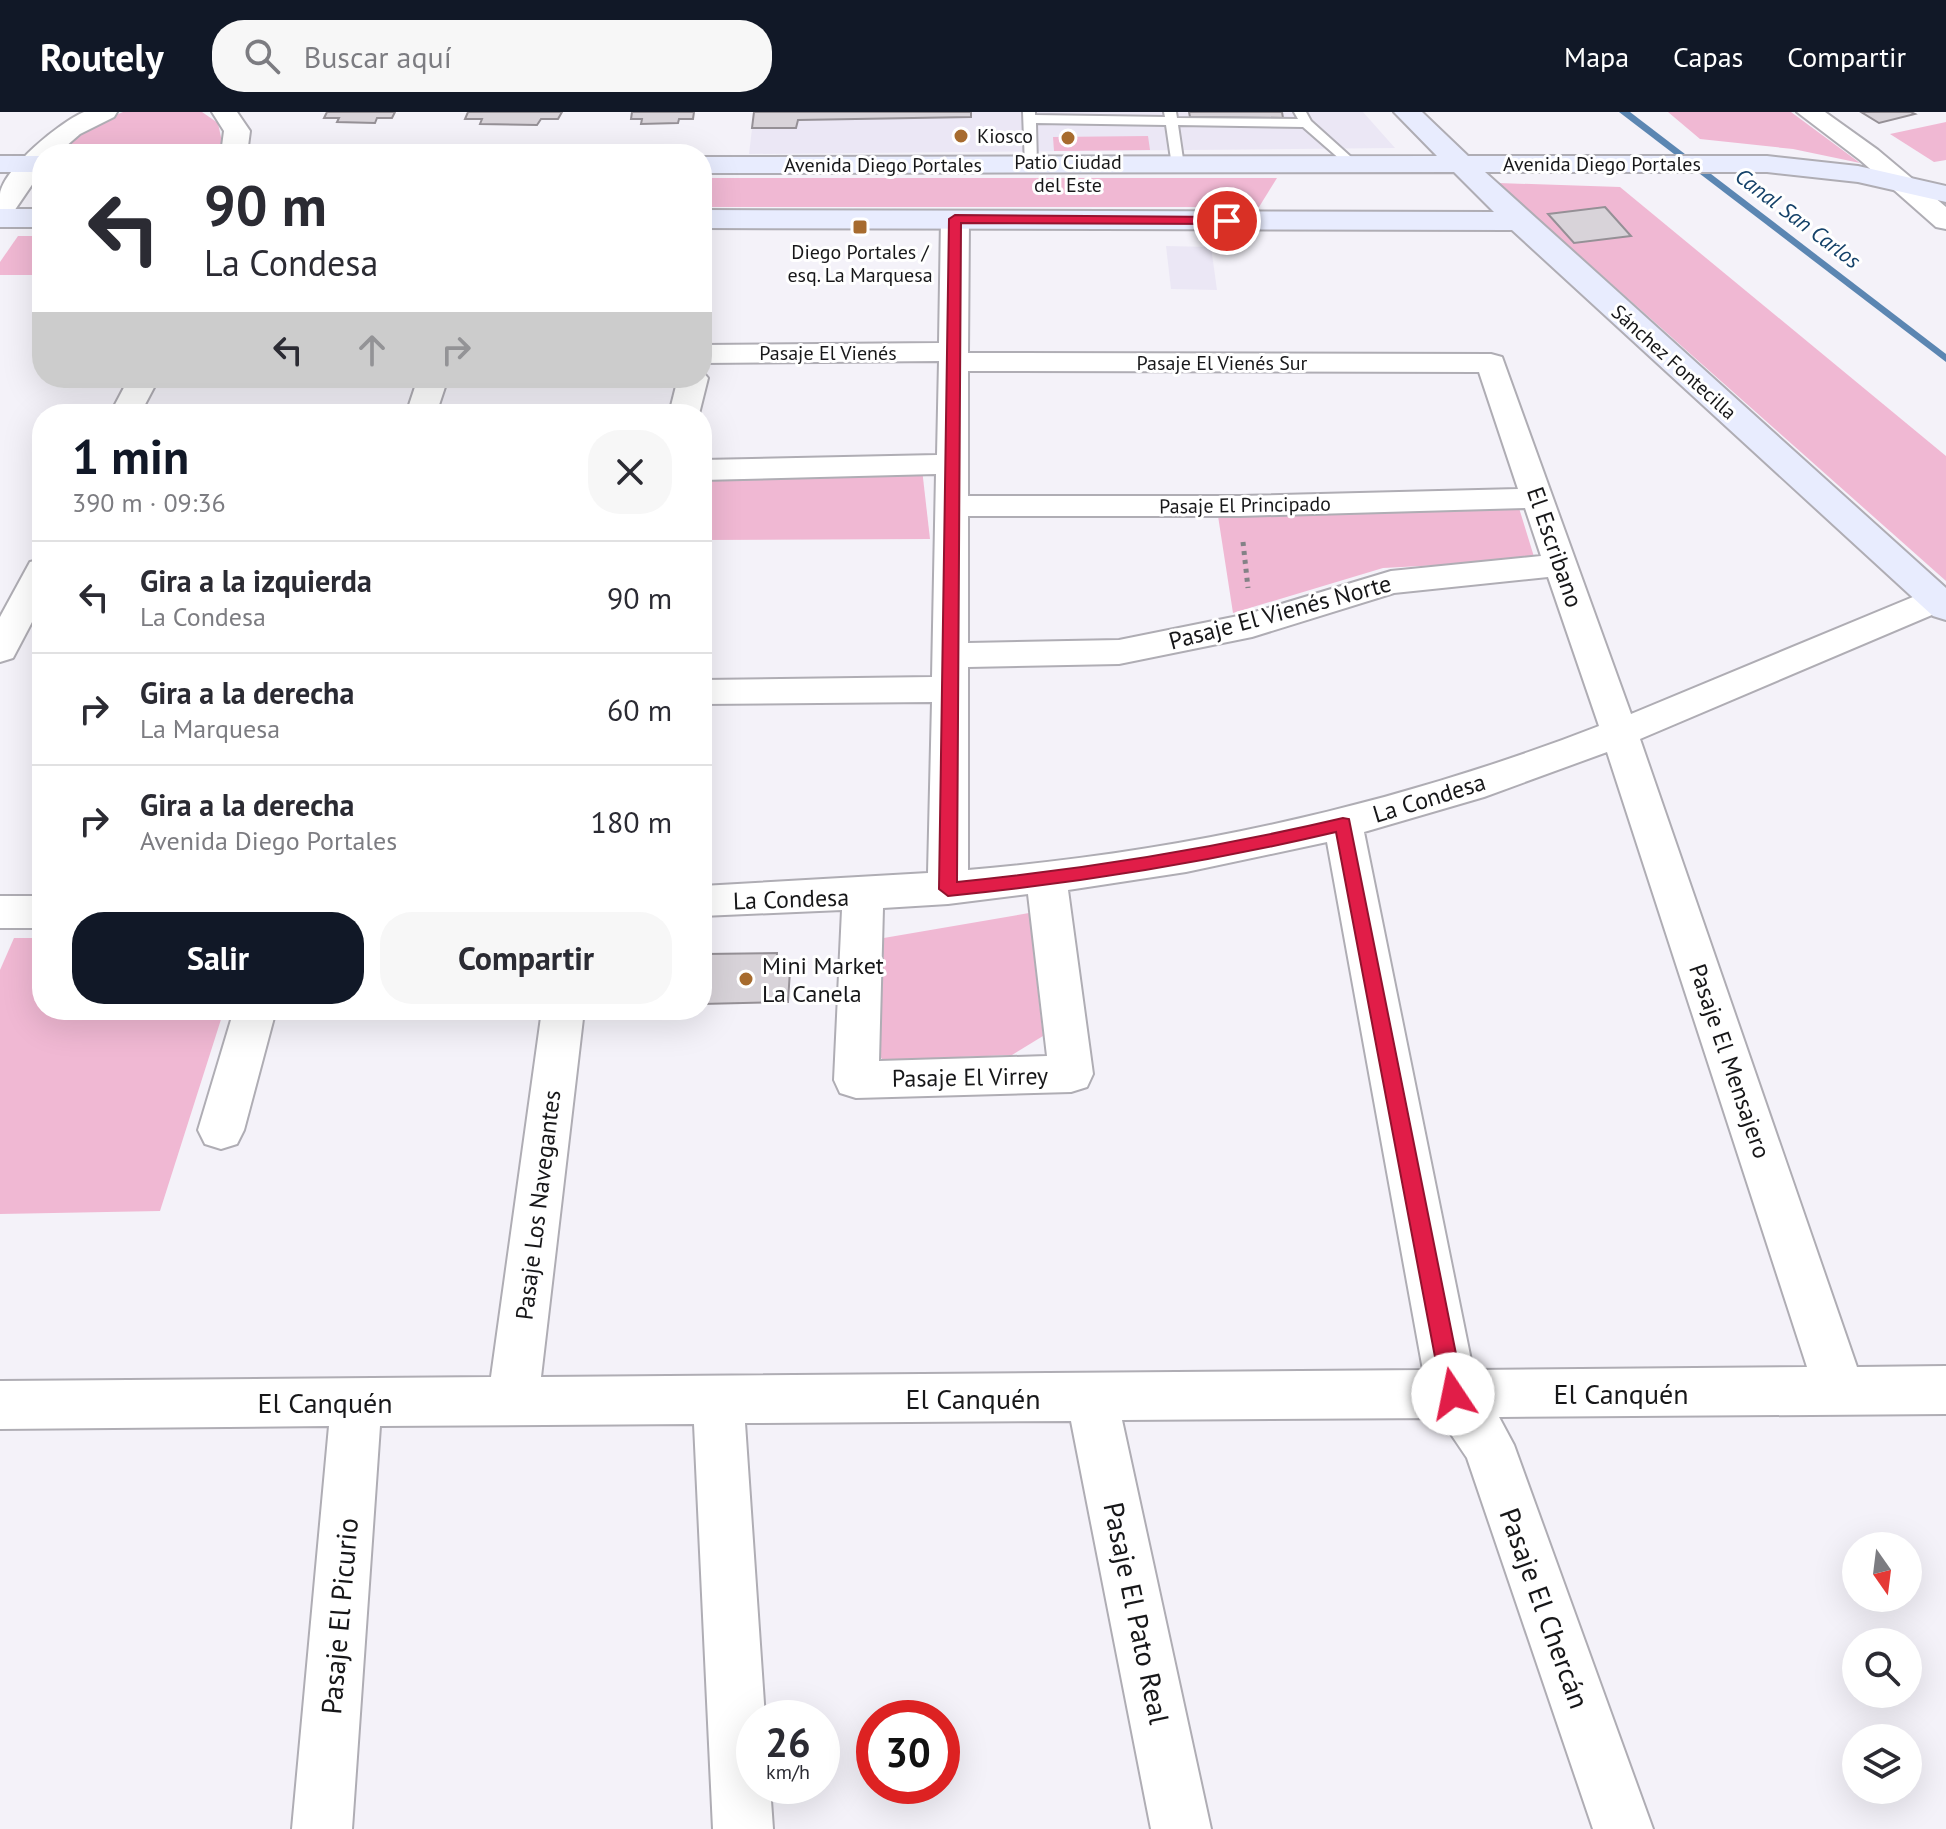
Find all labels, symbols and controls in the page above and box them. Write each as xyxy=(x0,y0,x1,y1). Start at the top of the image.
search box xyxy=(212,20,772,92)
text: Routely xyxy=(40,32,164,81)
icon: search xyxy=(240,34,284,78)
text: Buscar aquí xyxy=(304,37,452,76)
text: Mapa xyxy=(1564,38,1629,75)
text: Capas xyxy=(1673,38,1743,75)
text: Compartir xyxy=(1787,38,1906,75)
place label: Kiosco xyxy=(977,123,1033,149)
marker: Kiosco xyxy=(952,127,970,145)
marker: Patio Ciudad del Este xyxy=(1059,129,1077,147)
place label: Patio Ciudad del Este xyxy=(1014,149,1122,198)
street label: Avenida Diego Portales xyxy=(1503,151,1701,177)
street label: Avenida Diego Portales xyxy=(784,152,982,178)
water label: Canal San Carlos xyxy=(1730,162,1866,274)
text: 90 m xyxy=(204,169,327,241)
icon: left xyxy=(72,176,176,280)
pin xyxy=(1193,187,1261,255)
icon: arrive xyxy=(1205,199,1249,243)
marker: Diego Portales / esq. La Marquesa xyxy=(851,218,869,236)
text: La Condesa xyxy=(204,239,378,286)
place label: Diego Portales / esq. La Marquesa xyxy=(787,239,933,288)
street label: Sánchez Fontecilla xyxy=(1606,299,1742,425)
icon: left xyxy=(266,328,310,372)
icon: ahead xyxy=(350,328,394,372)
icon: right xyxy=(434,328,478,372)
street label: Pasaje El Vienés xyxy=(759,340,897,366)
street label: Pasaje El Vienés Sur xyxy=(1137,350,1308,376)
text: 1 min xyxy=(72,425,189,487)
button: close xyxy=(588,430,672,514)
street label: El Escribano xyxy=(1520,483,1590,611)
text: 390 m · 09:36 xyxy=(72,486,226,519)
street label: Pasaje El Principado xyxy=(1159,491,1331,519)
text: Gira a la izquierda xyxy=(140,561,372,600)
street label: Pasaje El Vienés Norte xyxy=(1165,567,1395,657)
icon: left xyxy=(72,575,116,619)
text: 90 m xyxy=(607,578,672,617)
text: La Condesa xyxy=(140,600,266,633)
text: Gira a la derecha xyxy=(140,673,354,712)
icon: right xyxy=(72,687,116,731)
text: 60 m xyxy=(607,690,672,729)
text: La Marquesa xyxy=(140,712,280,745)
street label: La Condesa xyxy=(1369,766,1489,830)
text: Gira a la derecha xyxy=(140,785,354,824)
icon: right xyxy=(72,799,116,843)
text: 180 m xyxy=(591,802,672,841)
text: Avenida Diego Portales xyxy=(140,824,397,857)
street label: La Condesa xyxy=(732,881,850,917)
button: Salir xyxy=(72,912,364,1004)
button: Compartir xyxy=(380,912,672,1004)
place label: Mini Market La Canela xyxy=(762,950,884,1009)
street label: Pasaje El Mensajero xyxy=(1682,960,1778,1162)
marker: Mini Market La Canela xyxy=(737,970,755,988)
street label: Pasaje El Virrey xyxy=(892,1060,1048,1094)
street label: Pasaje Los Navegantes xyxy=(509,1088,567,1322)
position arrow xyxy=(1411,1352,1495,1436)
street label: El Canquén xyxy=(1553,1375,1689,1412)
street label: El Canquén xyxy=(905,1380,1041,1417)
street label: El Canquén xyxy=(257,1384,393,1421)
street label: Pasaje El Pato Real xyxy=(1095,1499,1179,1727)
street label: Pasaje El Chercán xyxy=(1492,1503,1598,1713)
street label: Pasaje El Picurio xyxy=(312,1516,366,1716)
north arrow xyxy=(1842,1532,1922,1612)
map controls xyxy=(1842,1532,1922,1804)
button: search xyxy=(1842,1628,1922,1708)
speed limit sign: 30 xyxy=(856,1700,960,1804)
text: 26 xyxy=(765,1716,811,1768)
button: layers xyxy=(1842,1724,1922,1804)
text: km/h xyxy=(766,1759,810,1785)

